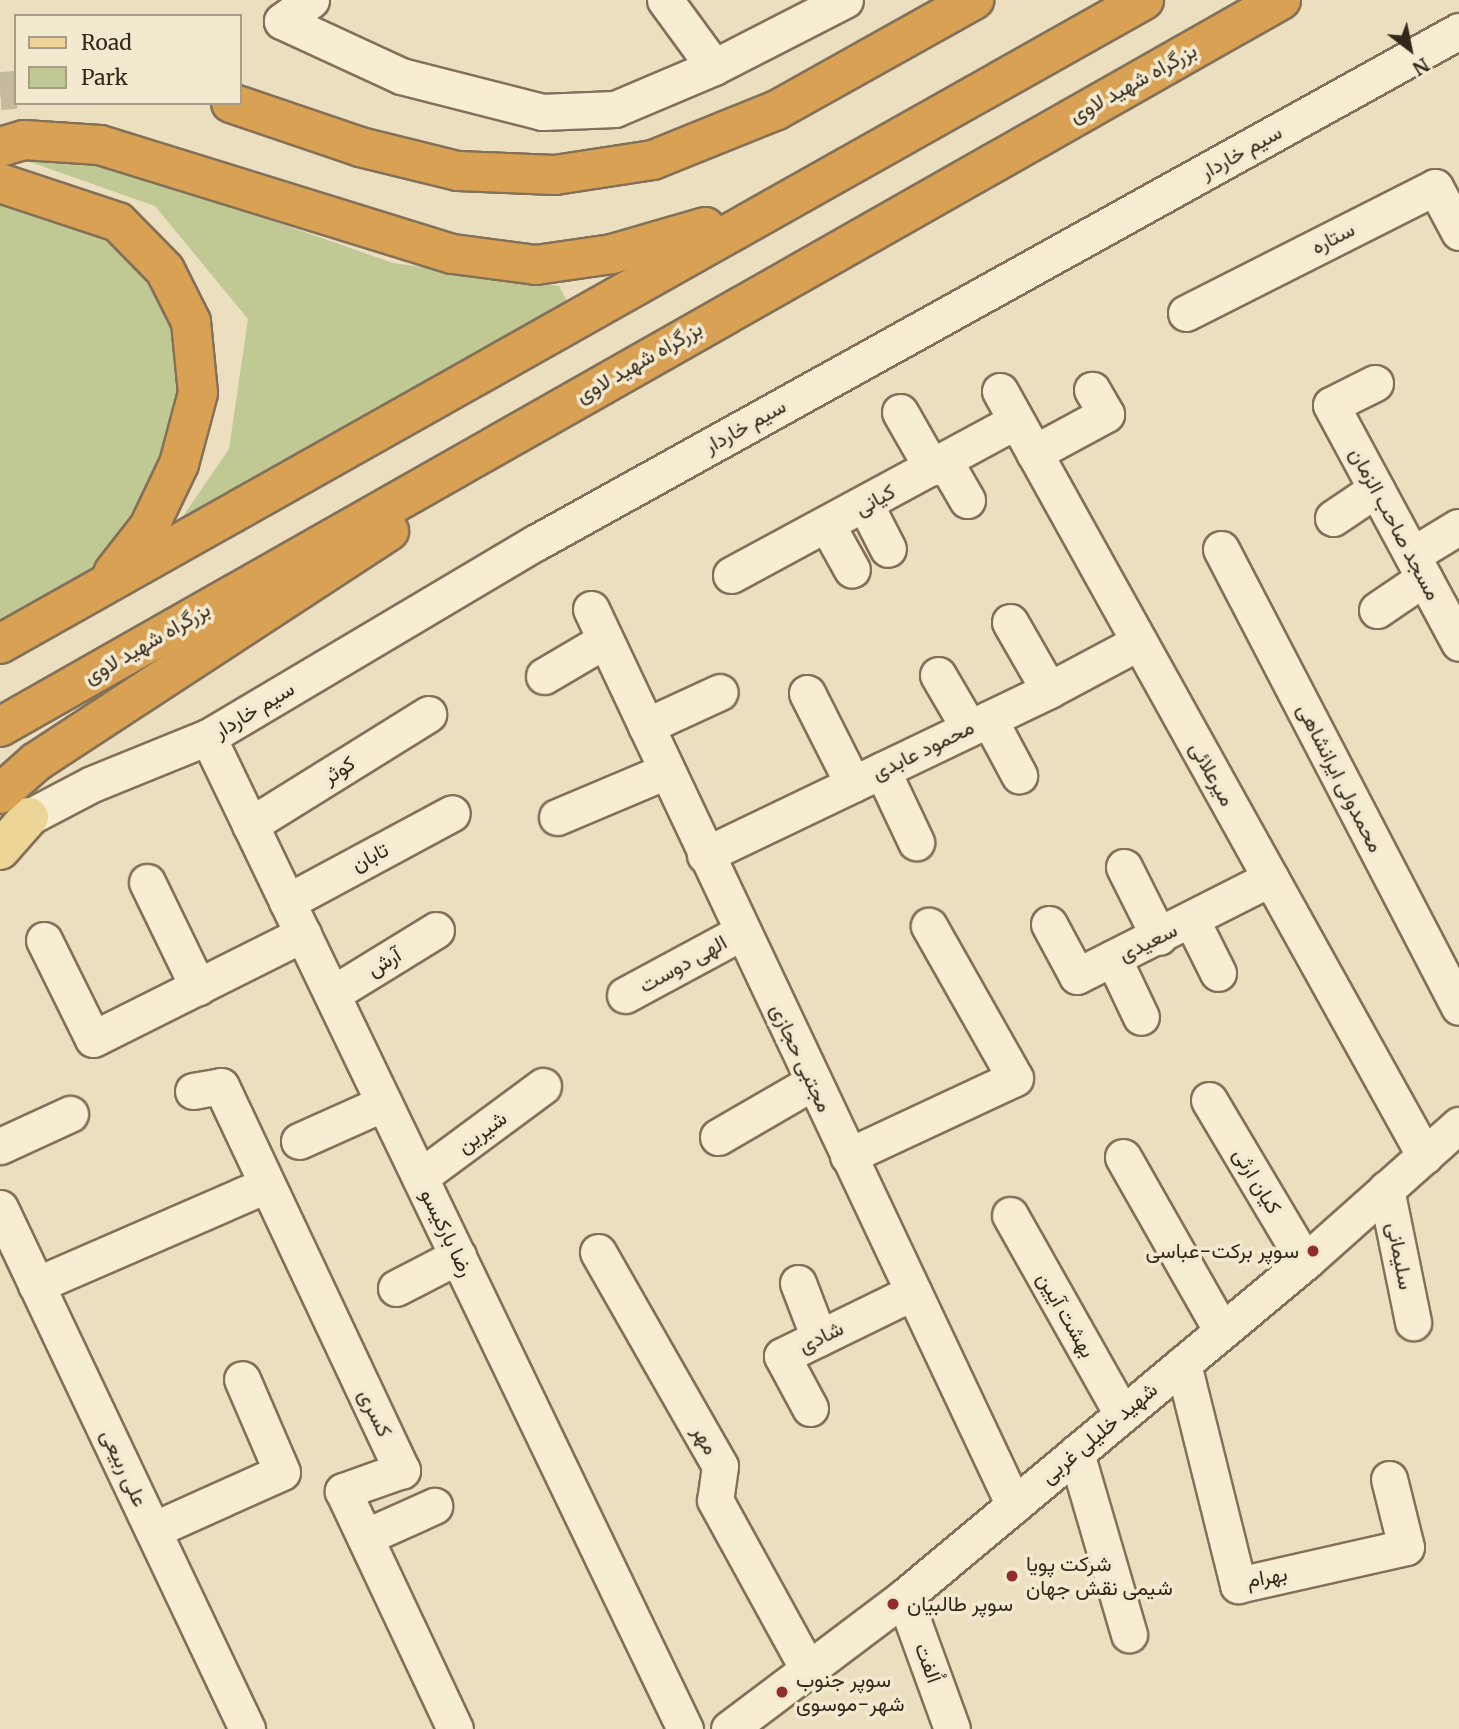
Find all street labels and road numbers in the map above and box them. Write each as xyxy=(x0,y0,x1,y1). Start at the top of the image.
street label: بزرگراه شهید لاوی xyxy=(1065,38,1201,128)
street label: سیم خاردار xyxy=(1196,119,1286,185)
street label: ستاره xyxy=(1307,216,1359,260)
street label: بزرگراه شهید لاوی xyxy=(571,316,707,408)
street label: سیم خاردار xyxy=(700,393,790,459)
street label: مسجد صاحب الزمان xyxy=(1344,443,1446,605)
street label: کیانی xyxy=(851,479,899,521)
street label: بزرگراه شهید لاوی xyxy=(79,597,215,689)
street label: سیم خاردار xyxy=(209,676,299,744)
street label: محمدولی ایرانشاهی xyxy=(1292,699,1388,857)
street label: محمود عابدی xyxy=(868,714,978,786)
street label: میرعلائی xyxy=(1184,737,1240,811)
street label: کوثر xyxy=(318,751,360,789)
street label: تابان xyxy=(347,837,393,877)
street label: سعیدی xyxy=(1115,917,1181,967)
street label: الهی دوست xyxy=(635,930,731,998)
street label: آرش xyxy=(362,942,406,982)
street label: مجتبی حجازی xyxy=(765,1000,837,1116)
street label: شیرین xyxy=(452,1106,512,1158)
street label: کیان ارثی xyxy=(1228,1144,1286,1218)
street label: رضا بارکیسو xyxy=(415,1185,479,1281)
street label: سلیمانی xyxy=(1381,1220,1419,1292)
street label: بهشت آیین xyxy=(1031,1268,1101,1362)
street label: شادی xyxy=(794,1315,848,1359)
street label: شهید خلیلی غربی xyxy=(1035,1377,1163,1489)
street label: کسری xyxy=(353,1385,397,1441)
street label: مهر xyxy=(687,1421,723,1459)
street label: علی ربیعی xyxy=(95,1425,153,1511)
street label: بهرام xyxy=(1245,1561,1289,1593)
street label: اُلفت xyxy=(909,1639,947,1687)

